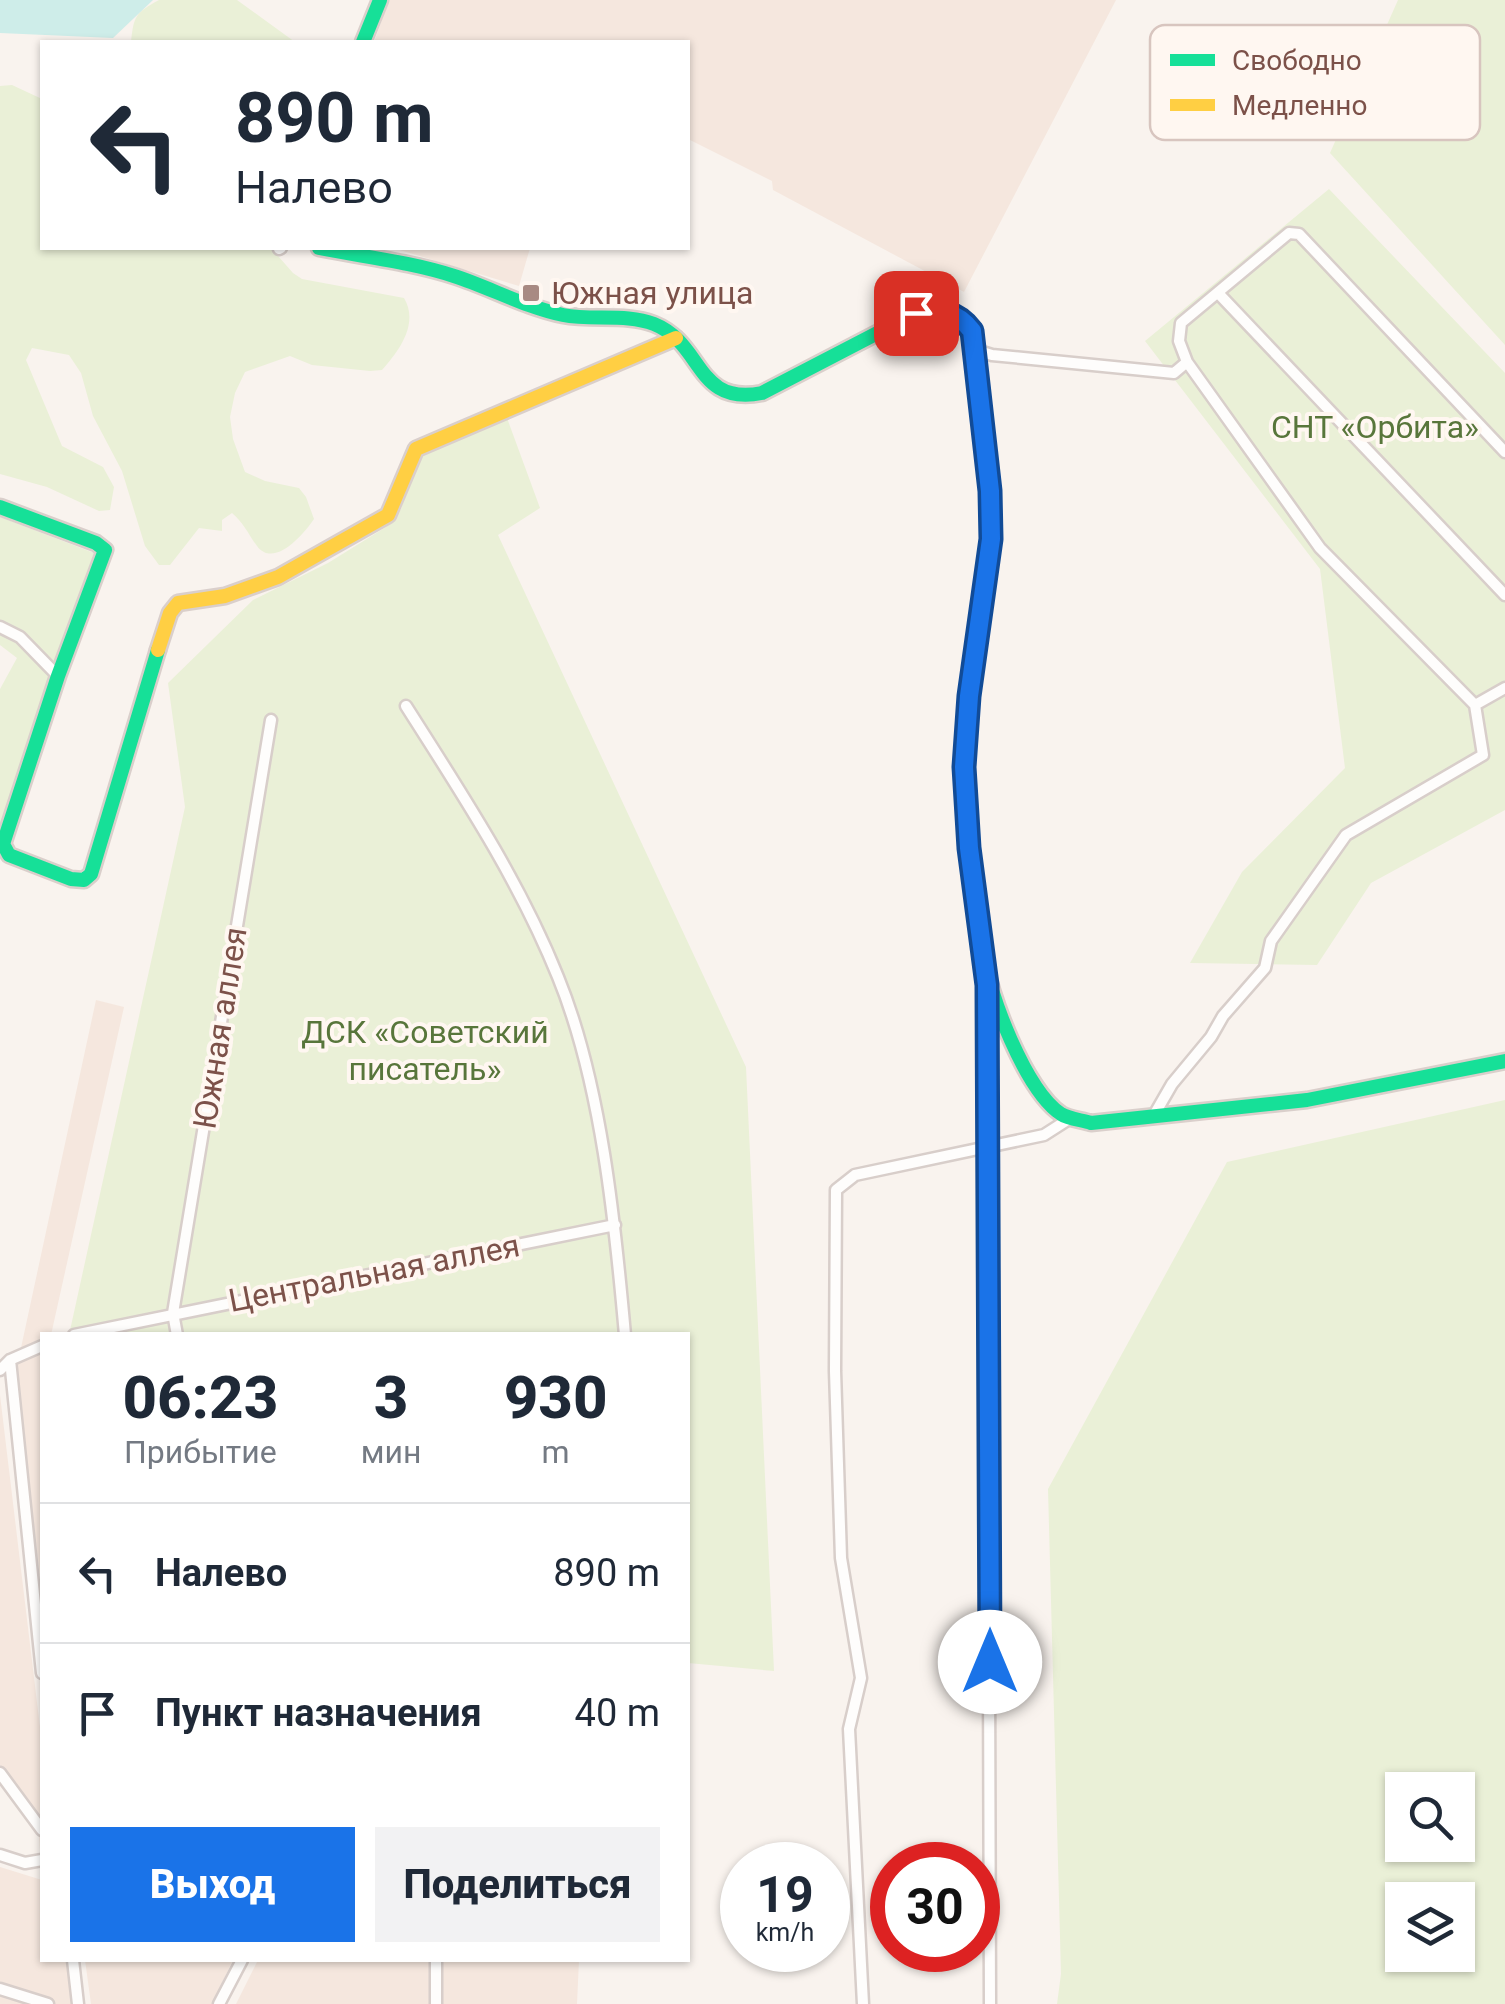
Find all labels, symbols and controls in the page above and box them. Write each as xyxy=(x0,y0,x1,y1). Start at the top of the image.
legend xyxy=(1150,25,1480,140)
text: Свободно xyxy=(1232,44,1362,77)
text: 890 m xyxy=(235,77,434,159)
icon: left xyxy=(70,80,200,210)
text: Медленно xyxy=(1232,89,1368,122)
text: Налево xyxy=(235,161,393,214)
pin xyxy=(874,271,959,356)
place label: Южная улица xyxy=(551,274,753,312)
marker: Южная улица xyxy=(520,282,542,304)
icon: arrive xyxy=(889,286,944,341)
park label: СНТ «Орбита» xyxy=(1271,408,1479,446)
street label: Южная аллея xyxy=(185,925,255,1131)
park label: ДСК «Советский писатель» xyxy=(301,1013,549,1088)
street label: Центральная аллея xyxy=(225,1226,523,1320)
text: 06:23 xyxy=(122,1362,278,1433)
text: 3 xyxy=(374,1362,408,1433)
text: 930 xyxy=(504,1362,608,1433)
text: Прибытие xyxy=(124,1433,277,1471)
text: мин xyxy=(361,1433,421,1471)
text: m xyxy=(542,1433,570,1471)
icon: left xyxy=(70,1546,125,1601)
text: Налево xyxy=(155,1551,287,1595)
text: 890 m xyxy=(553,1551,660,1595)
position arrow xyxy=(938,1610,1042,1714)
icon: arrive xyxy=(70,1686,125,1741)
text: Пункт назначения xyxy=(155,1691,482,1735)
text: 40 m xyxy=(575,1691,660,1735)
map controls xyxy=(1385,1772,1475,1972)
button: search xyxy=(1385,1772,1475,1862)
button: Выход xyxy=(70,1827,355,1942)
button: Поделиться xyxy=(375,1827,660,1942)
speed limit sign: 30 xyxy=(870,1842,1000,1972)
text: 19 xyxy=(756,1866,814,1924)
button: layers xyxy=(1385,1882,1475,1972)
text: km/h xyxy=(756,1918,814,1947)

